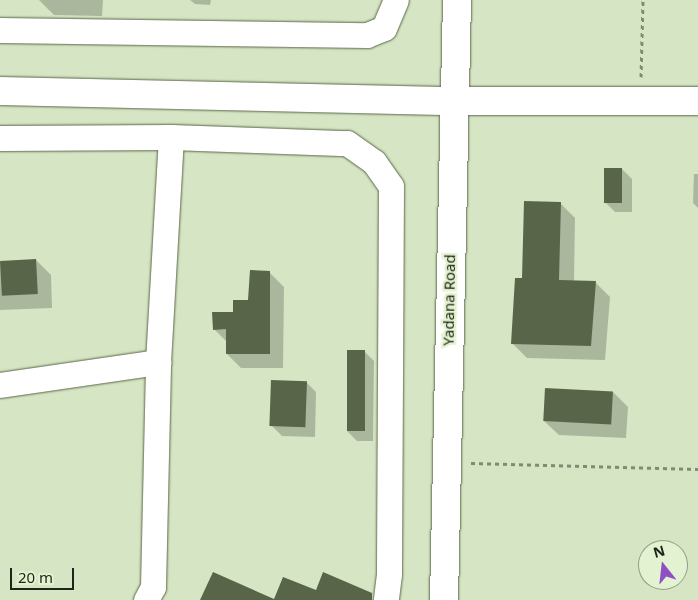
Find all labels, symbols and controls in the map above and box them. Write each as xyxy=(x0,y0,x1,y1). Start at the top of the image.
street label: Yadana Road xyxy=(439,254,459,346)
north arrow xyxy=(638,540,688,590)
text: N xyxy=(651,540,667,562)
scale bar xyxy=(12,558,76,590)
text: 20 m xyxy=(18,567,53,587)

